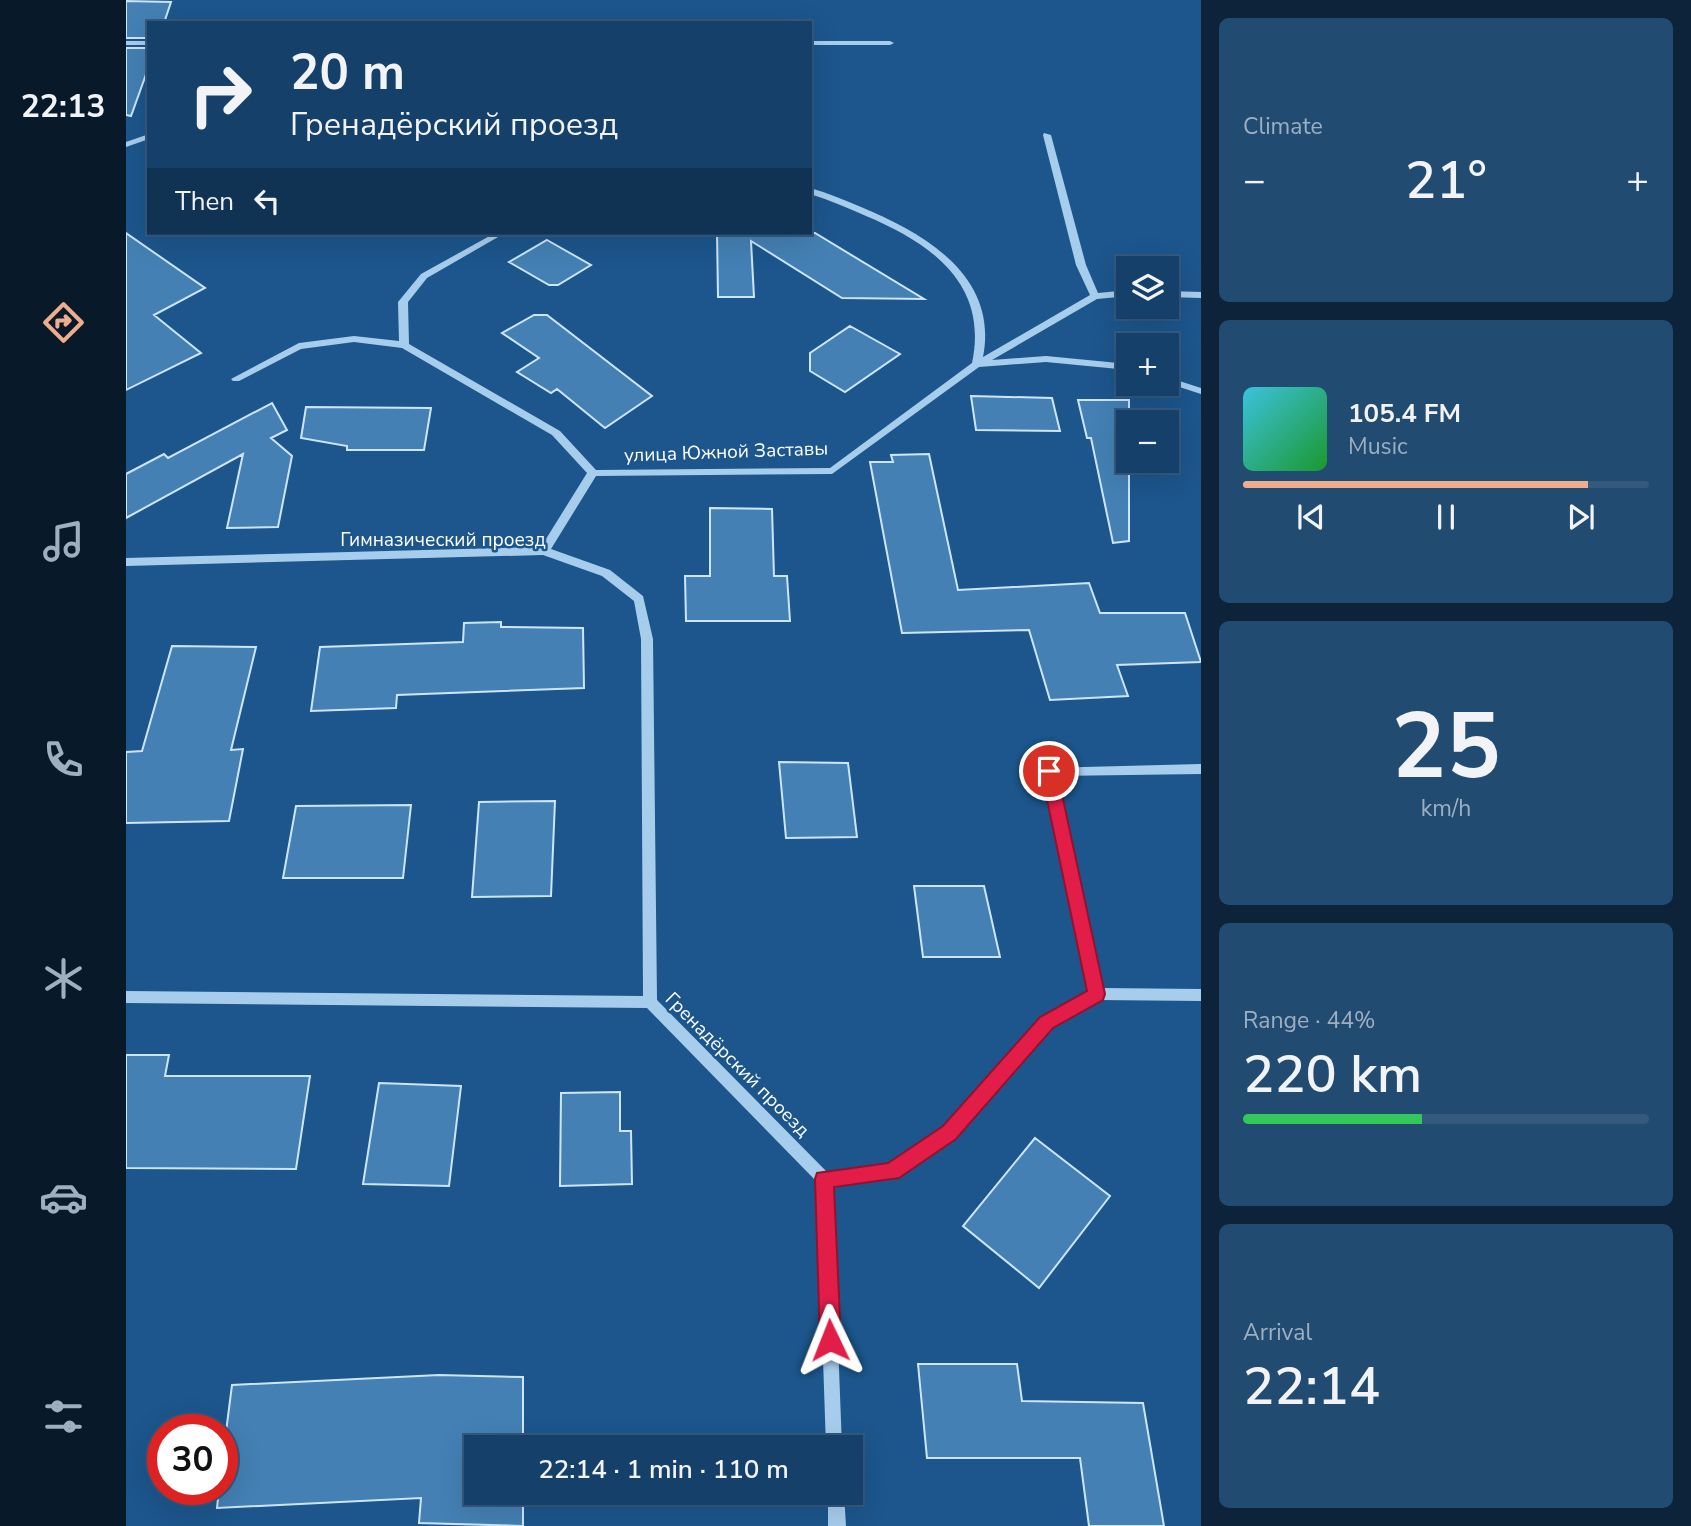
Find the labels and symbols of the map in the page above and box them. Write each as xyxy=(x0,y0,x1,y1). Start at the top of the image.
street label: улица Южной Заставы xyxy=(624,435,829,469)
street label: Гимназический проезд xyxy=(340,527,546,553)
pin xyxy=(1019,741,1079,801)
street label: Гренадёрский проезд xyxy=(659,987,815,1143)
position arrow xyxy=(793,1303,867,1377)
speed limit sign: 30 xyxy=(147,1414,238,1505)

